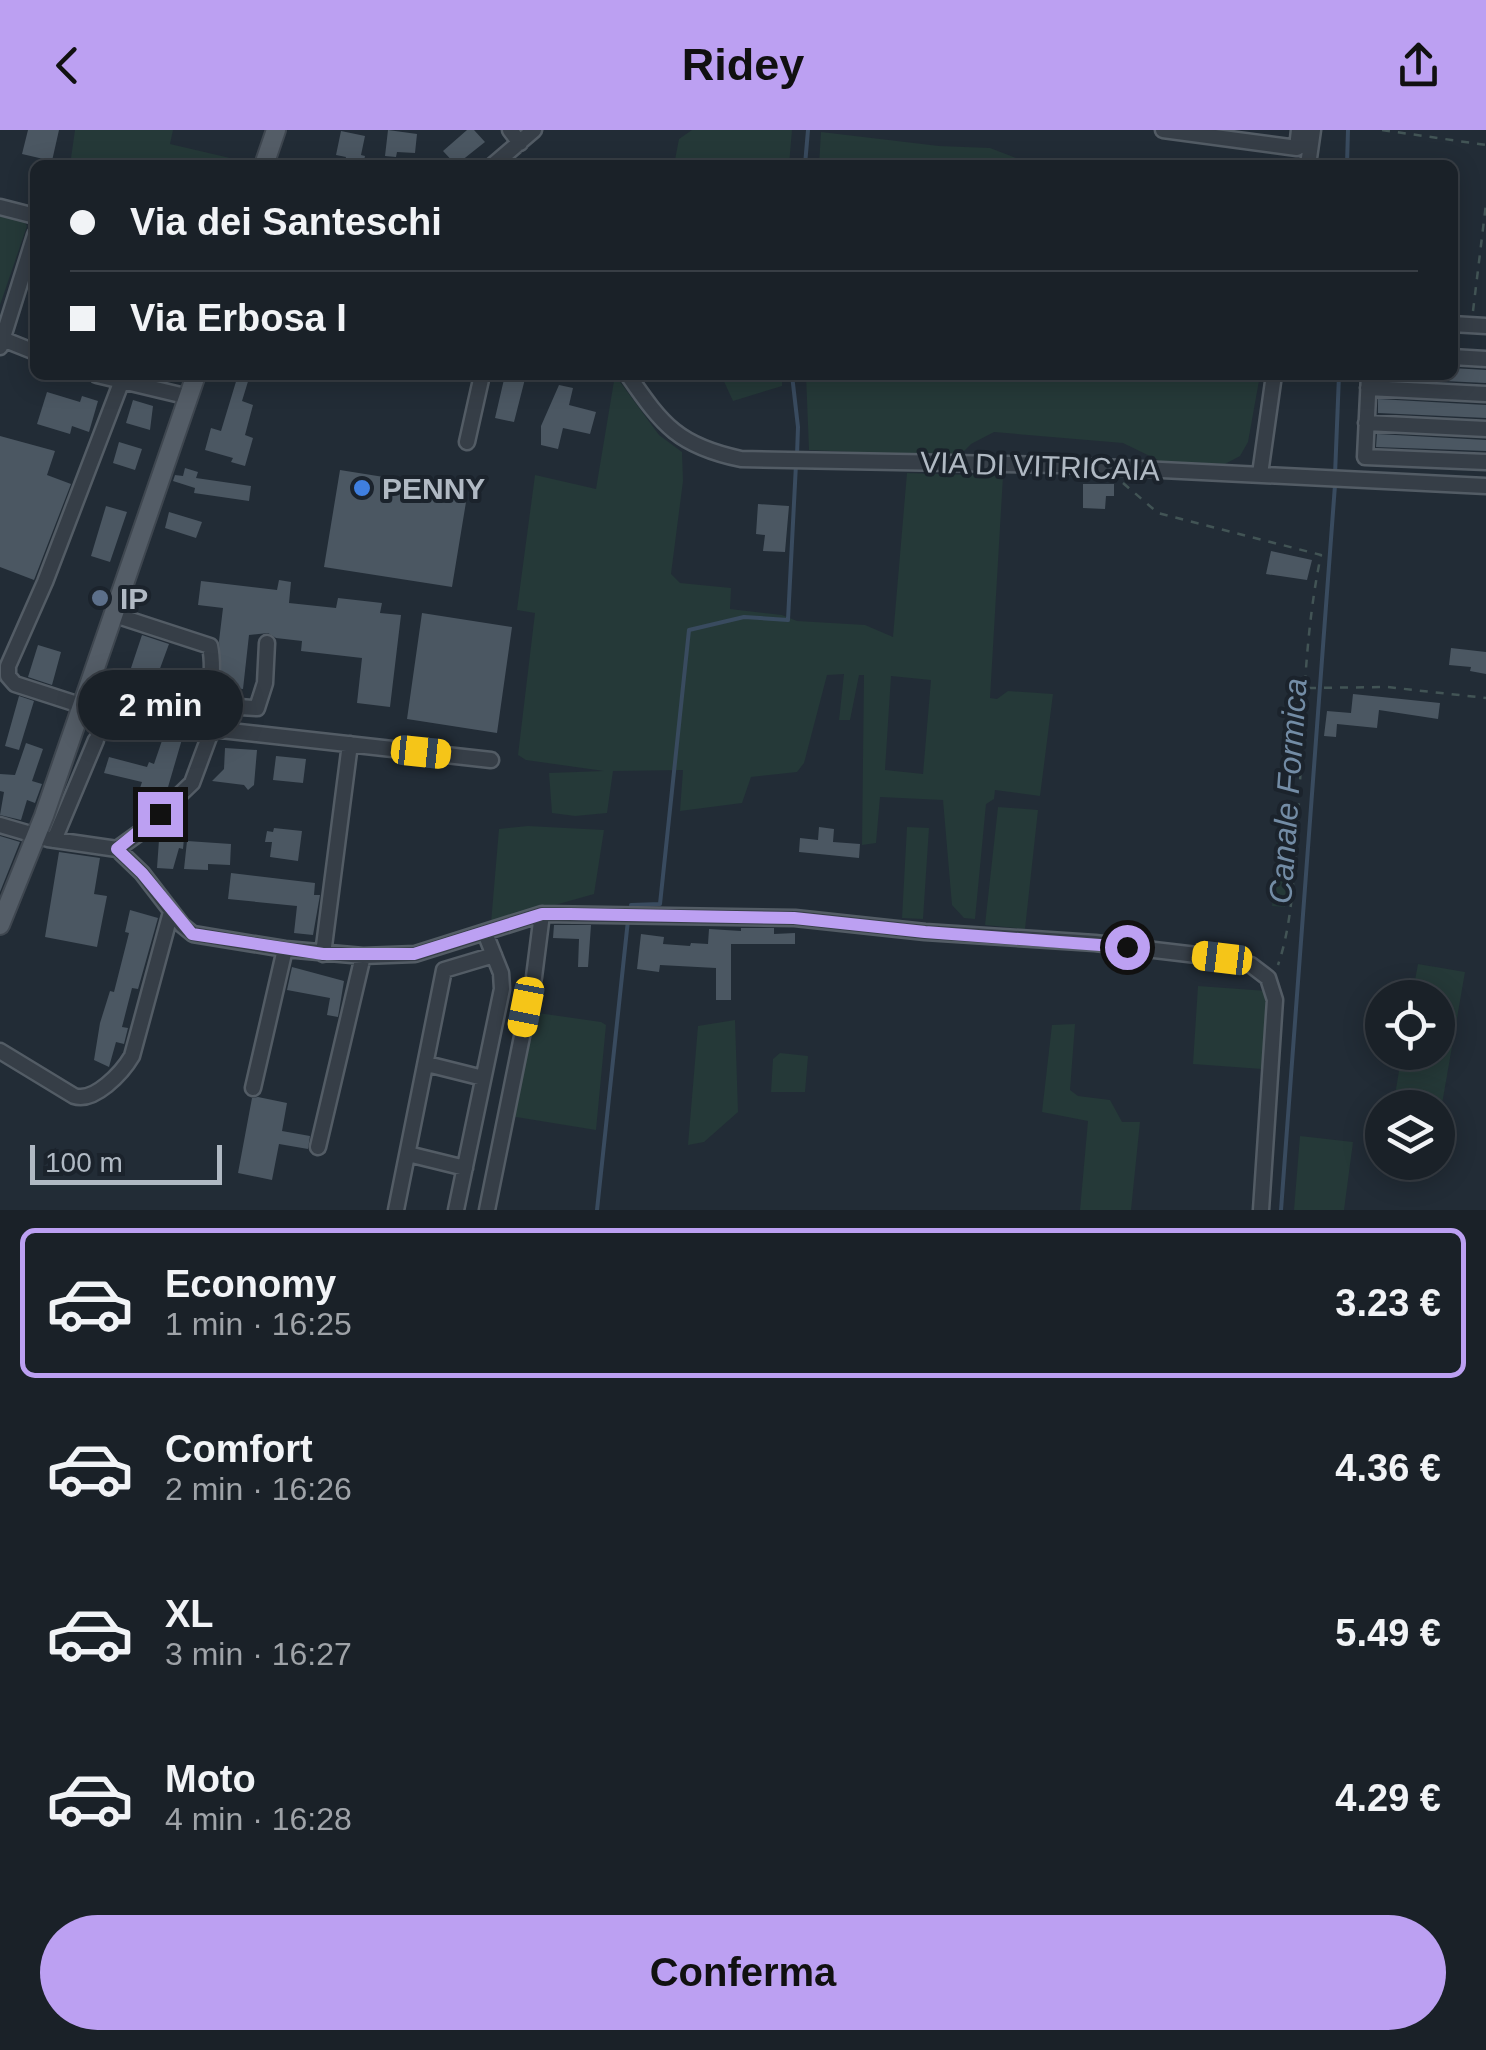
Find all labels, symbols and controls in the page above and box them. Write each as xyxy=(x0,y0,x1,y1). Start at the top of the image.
icon: back xyxy=(40,38,95,93)
icon: share xyxy=(1391,38,1446,93)
text: Ridey xyxy=(682,39,804,90)
text: Via dei Santeschi xyxy=(130,201,442,243)
text: Via Erbosa I xyxy=(130,297,347,339)
street label: VIA DI VITRICAIA xyxy=(919,445,1161,487)
place label: PENNY xyxy=(382,472,485,505)
marker: PENNY xyxy=(351,477,373,499)
place label: IP xyxy=(120,582,148,615)
marker: IP xyxy=(89,587,111,609)
callout: 2 min xyxy=(78,669,242,739)
water label: Canale Formica xyxy=(1262,677,1314,905)
text: 2 min xyxy=(119,687,202,723)
car xyxy=(390,734,452,770)
route end xyxy=(138,792,183,837)
route start xyxy=(1105,925,1150,970)
car xyxy=(1190,939,1254,977)
car xyxy=(506,975,546,1039)
map controls xyxy=(1365,980,1455,1180)
button: locate xyxy=(1365,980,1455,1070)
button: layers xyxy=(1365,1090,1455,1180)
scale bar xyxy=(30,1140,222,1184)
text: 100 m xyxy=(45,1147,123,1178)
icon: car xyxy=(45,1258,135,1348)
text: Economy xyxy=(165,1263,336,1305)
text: 3.23 € xyxy=(1335,1282,1441,1324)
text: 1 min · 16:25 xyxy=(165,1306,352,1342)
icon: car xyxy=(45,1423,135,1513)
text: Comfort xyxy=(165,1428,313,1470)
text: 4.36 € xyxy=(1335,1447,1441,1489)
text: 2 min · 16:26 xyxy=(165,1471,352,1507)
icon: car xyxy=(45,1588,135,1678)
text: XL xyxy=(165,1593,214,1635)
text: 5.49 € xyxy=(1335,1612,1441,1654)
text: 3 min · 16:27 xyxy=(165,1636,352,1672)
icon: car xyxy=(45,1753,135,1843)
text: Moto xyxy=(165,1758,256,1800)
text: 4.29 € xyxy=(1335,1777,1441,1819)
text: 4 min · 16:28 xyxy=(165,1801,352,1837)
button: Conferma xyxy=(40,1915,1446,2030)

